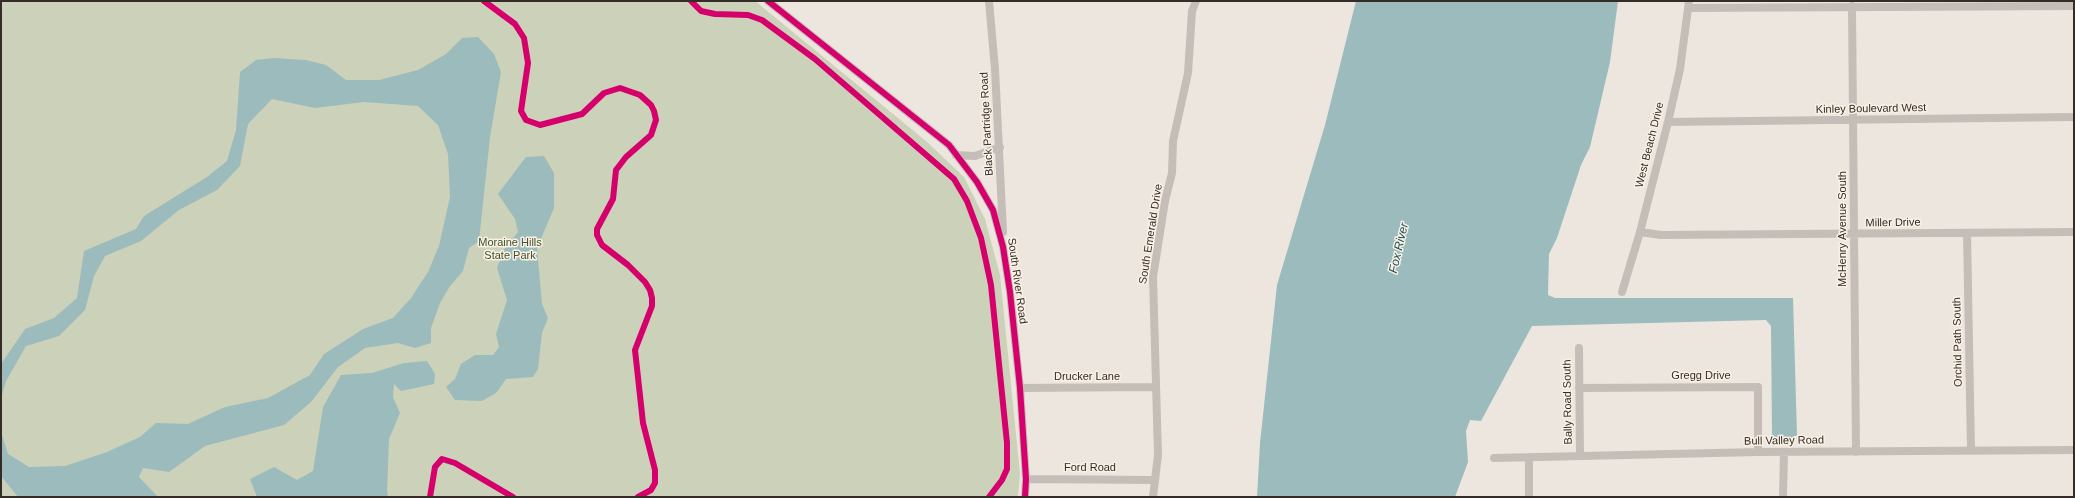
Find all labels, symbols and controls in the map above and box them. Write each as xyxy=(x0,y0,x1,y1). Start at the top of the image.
street label: Black Partridge Road xyxy=(978,72,996,176)
street label: West Beach Drive xyxy=(1633,101,1667,189)
street label: Kinley Boulevard West xyxy=(1816,101,1926,117)
street label: McHenry Avenue South xyxy=(1836,171,1850,287)
street label: South Emerald Drive xyxy=(1137,183,1165,285)
street label: Miller Drive xyxy=(1865,216,1921,230)
water label: Fox River xyxy=(1386,221,1412,275)
park label: Moraine Hills State Park xyxy=(478,236,542,262)
street label: South River Road xyxy=(1004,237,1030,325)
street label: Orchid Path South xyxy=(1951,297,1965,387)
street label: Bally Road South xyxy=(1561,359,1575,445)
street label: Gregg Drive xyxy=(1671,369,1731,383)
street label: Drucker Lane xyxy=(1054,370,1120,384)
street label: Bull Valley Road xyxy=(1744,434,1824,448)
street label: Ford Road xyxy=(1064,461,1116,475)

